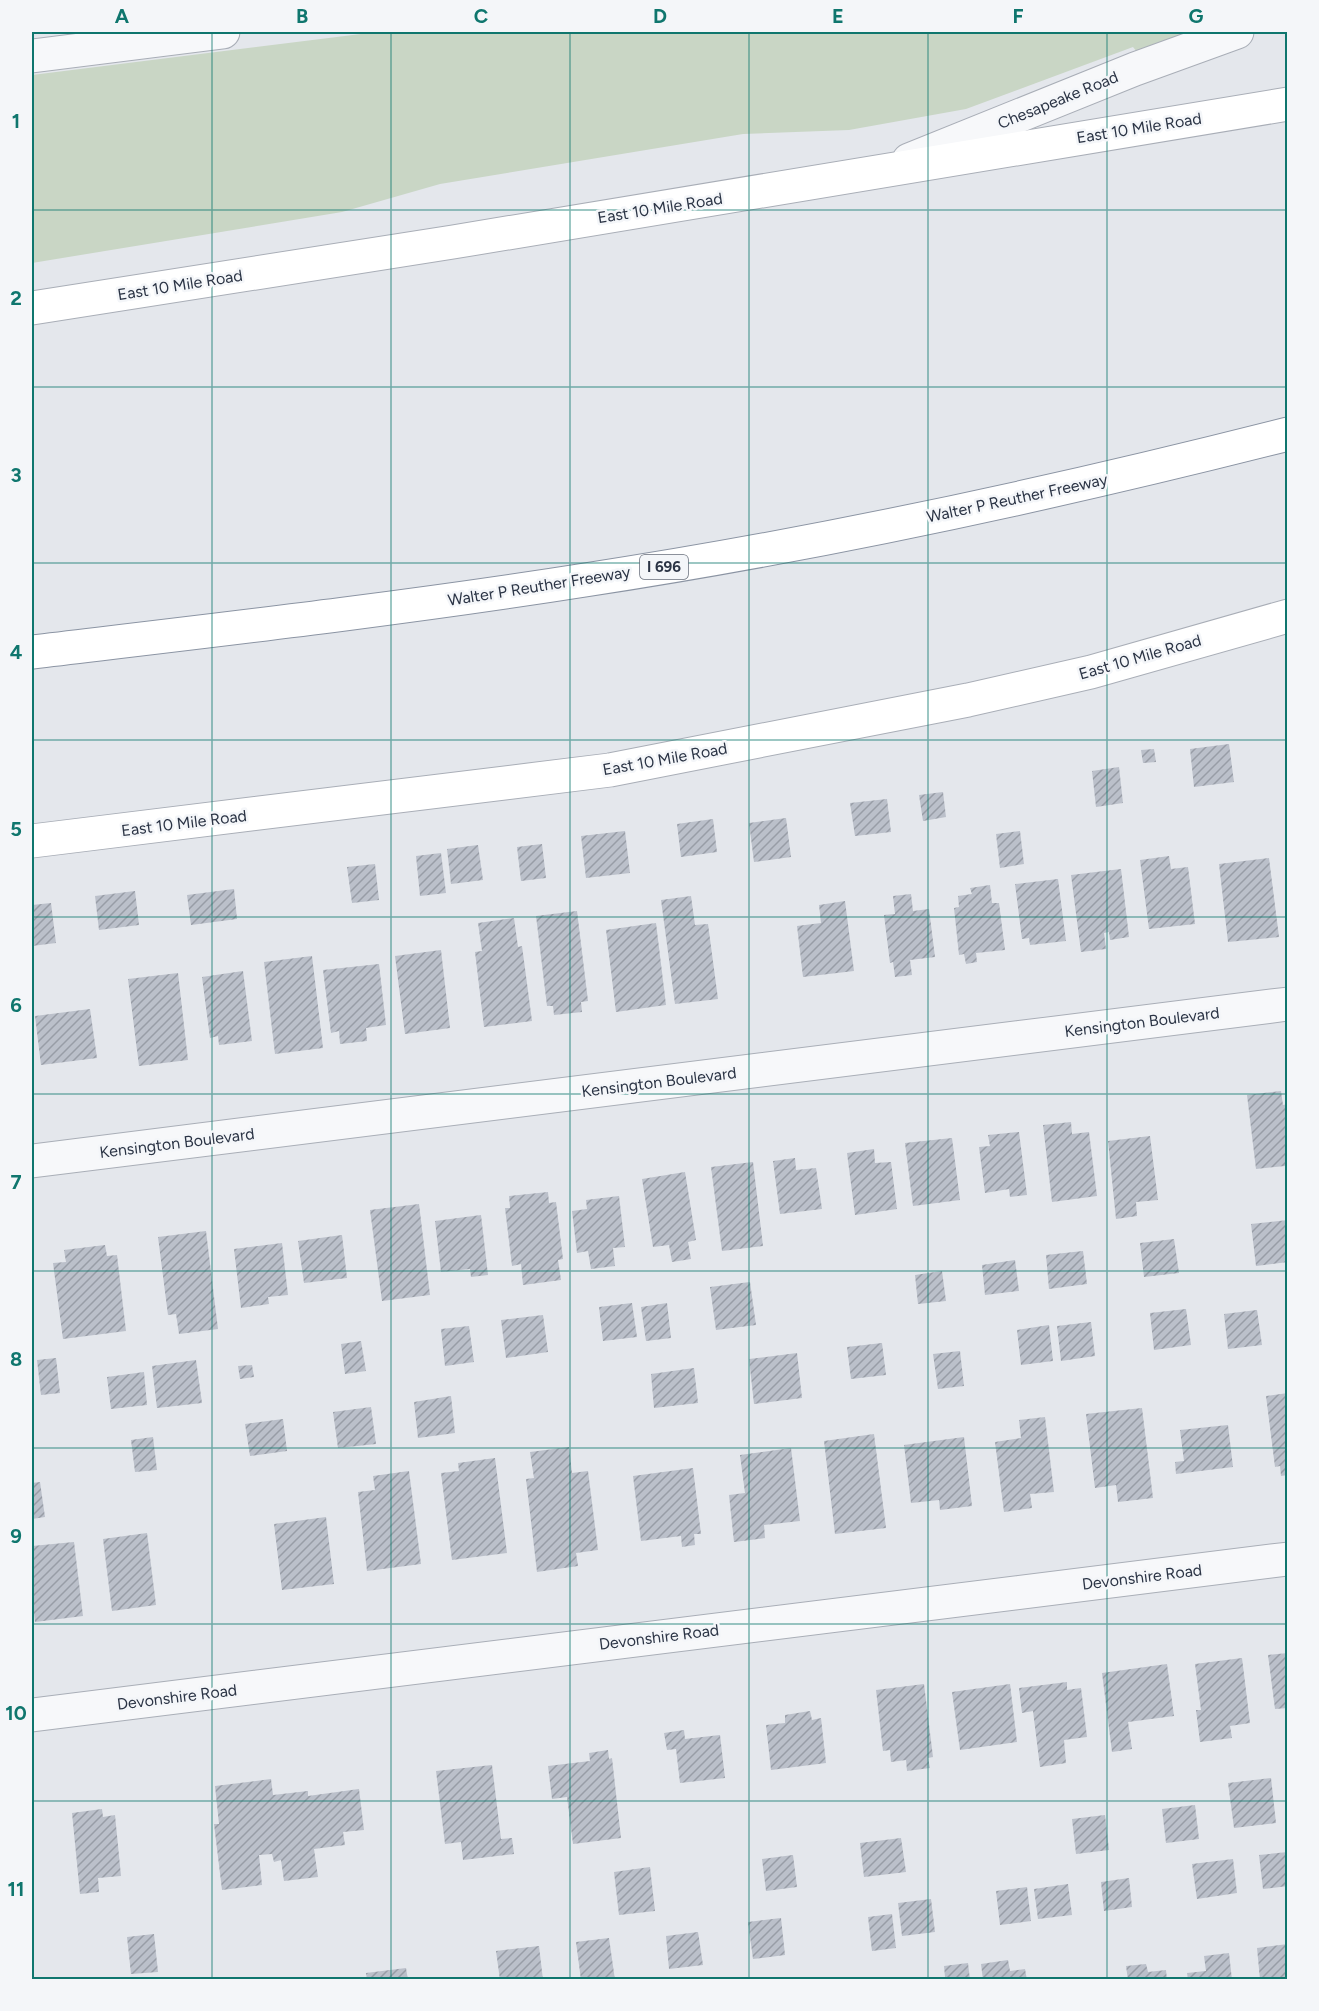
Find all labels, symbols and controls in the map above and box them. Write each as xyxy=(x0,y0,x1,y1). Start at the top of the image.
text: A xyxy=(115,4,130,28)
text: B xyxy=(296,4,308,28)
text: C xyxy=(474,4,488,28)
text: D xyxy=(653,4,667,28)
text: E xyxy=(832,4,844,28)
text: F xyxy=(1012,4,1024,28)
text: G xyxy=(1189,4,1204,28)
street label: Chesapeake Road xyxy=(995,67,1121,133)
text: 1 xyxy=(12,109,20,133)
street label: East 10 Mile Road xyxy=(1075,109,1203,147)
street label: East 10 Mile Road xyxy=(596,189,724,227)
street label: East 10 Mile Road xyxy=(116,266,244,304)
text: 2 xyxy=(10,286,22,310)
text: 3 xyxy=(10,463,22,487)
street label: Walter P Reuther Freeway xyxy=(925,469,1110,526)
road number: I 696 xyxy=(640,555,688,579)
street label: Walter P Reuther Freeway xyxy=(446,562,632,610)
street label: East 10 Mile Road xyxy=(1077,630,1203,684)
text: 4 xyxy=(10,640,23,664)
street label: East 10 Mile Road xyxy=(601,739,729,779)
street label: East 10 Mile Road xyxy=(120,806,248,840)
text: 5 xyxy=(10,817,22,841)
text: 6 xyxy=(10,993,22,1017)
street label: Kensington Boulevard xyxy=(1063,1003,1221,1041)
street label: Kensington Boulevard xyxy=(580,1063,738,1101)
street label: Kensington Boulevard xyxy=(98,1124,256,1162)
text: 7 xyxy=(10,1170,22,1194)
text: 8 xyxy=(10,1347,22,1371)
text: 9 xyxy=(10,1524,22,1548)
street label: Devonshire Road xyxy=(1081,1560,1203,1594)
street label: Devonshire Road xyxy=(598,1620,720,1654)
street label: Devonshire Road xyxy=(116,1680,238,1714)
text: 10 xyxy=(5,1701,27,1725)
text: 11 xyxy=(8,1877,24,1901)

